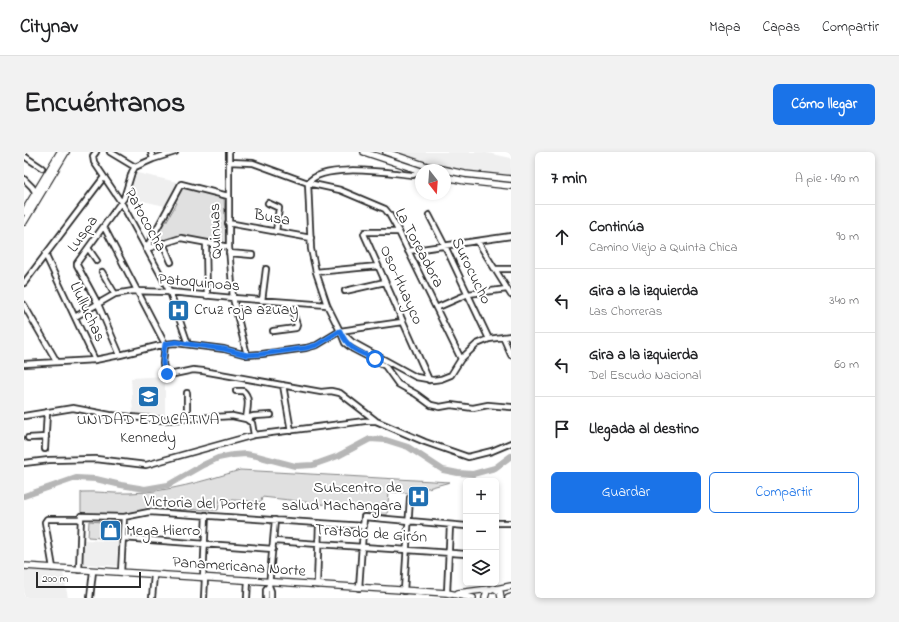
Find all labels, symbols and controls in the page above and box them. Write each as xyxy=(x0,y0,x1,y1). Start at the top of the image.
text: Citynav xyxy=(20,14,78,41)
text: Mapa xyxy=(709,17,741,38)
text: Capas xyxy=(763,17,800,38)
text: Compartir xyxy=(822,17,879,38)
text: Encuéntranos xyxy=(24,84,185,125)
button: Cómo llegar xyxy=(773,84,875,125)
north arrow xyxy=(415,164,451,200)
text: 7 min xyxy=(551,166,587,191)
text: A pie · 490 m xyxy=(795,169,859,188)
street label: Patococha xyxy=(118,184,172,256)
street label: Quinuas xyxy=(203,203,229,259)
street label: Busa xyxy=(251,203,292,233)
street label: La Toreadora xyxy=(388,204,450,292)
street label: Luspa xyxy=(62,211,104,257)
text: Continúa xyxy=(589,216,644,238)
icon: ahead xyxy=(551,226,573,248)
text: 90 m xyxy=(836,227,859,246)
street label: Surocucho xyxy=(444,233,498,309)
text: Camino Viejo a Quinta Chica xyxy=(589,238,737,257)
street label: Oso-Huayco xyxy=(373,241,429,329)
street label: Patoquinoas xyxy=(157,267,241,299)
street label: Llulluchas xyxy=(63,278,111,346)
text: Gira a la izquierda xyxy=(589,280,698,302)
icon: left xyxy=(551,290,573,312)
text: 340 m xyxy=(829,291,859,310)
hospital icon: Cruz roja azuay xyxy=(166,297,192,323)
place label: Cruz roja azuay xyxy=(194,298,298,322)
text: Las Chorreras xyxy=(589,302,662,321)
text: Gira a la izquierda xyxy=(589,344,698,366)
route start xyxy=(366,350,384,368)
icon: left xyxy=(551,354,573,376)
text: 60 m xyxy=(834,355,859,374)
route end xyxy=(158,365,176,383)
text: Del Escudo Nacional xyxy=(589,366,701,385)
school or university icon: UNIDAD EDUCATIVA Kennedy xyxy=(135,383,161,409)
place label: UNIDAD EDUCATIVA Kennedy xyxy=(77,408,219,450)
icon: arrive xyxy=(551,418,573,440)
text: Llegada al destino xyxy=(589,418,699,440)
button: Guardar xyxy=(551,472,701,513)
button: Compartir xyxy=(709,472,859,513)
place label: Subcentro de salud Machangara xyxy=(281,476,403,518)
map controls xyxy=(463,478,499,586)
button: + xyxy=(463,478,499,514)
hospital icon: Subcentro de salud Machangara xyxy=(405,484,431,510)
street label: Victoria del Portete xyxy=(143,490,267,518)
button: − xyxy=(463,514,499,550)
shop icon: Mega Hierro xyxy=(98,518,124,544)
street label: Tratado de Girón xyxy=(314,518,428,550)
place label: Mega Hierro xyxy=(126,519,200,543)
street label: Panamericana Norte xyxy=(171,550,307,584)
button: layers xyxy=(463,550,499,586)
scale bar xyxy=(36,570,141,589)
text: 200 m xyxy=(42,571,68,587)

